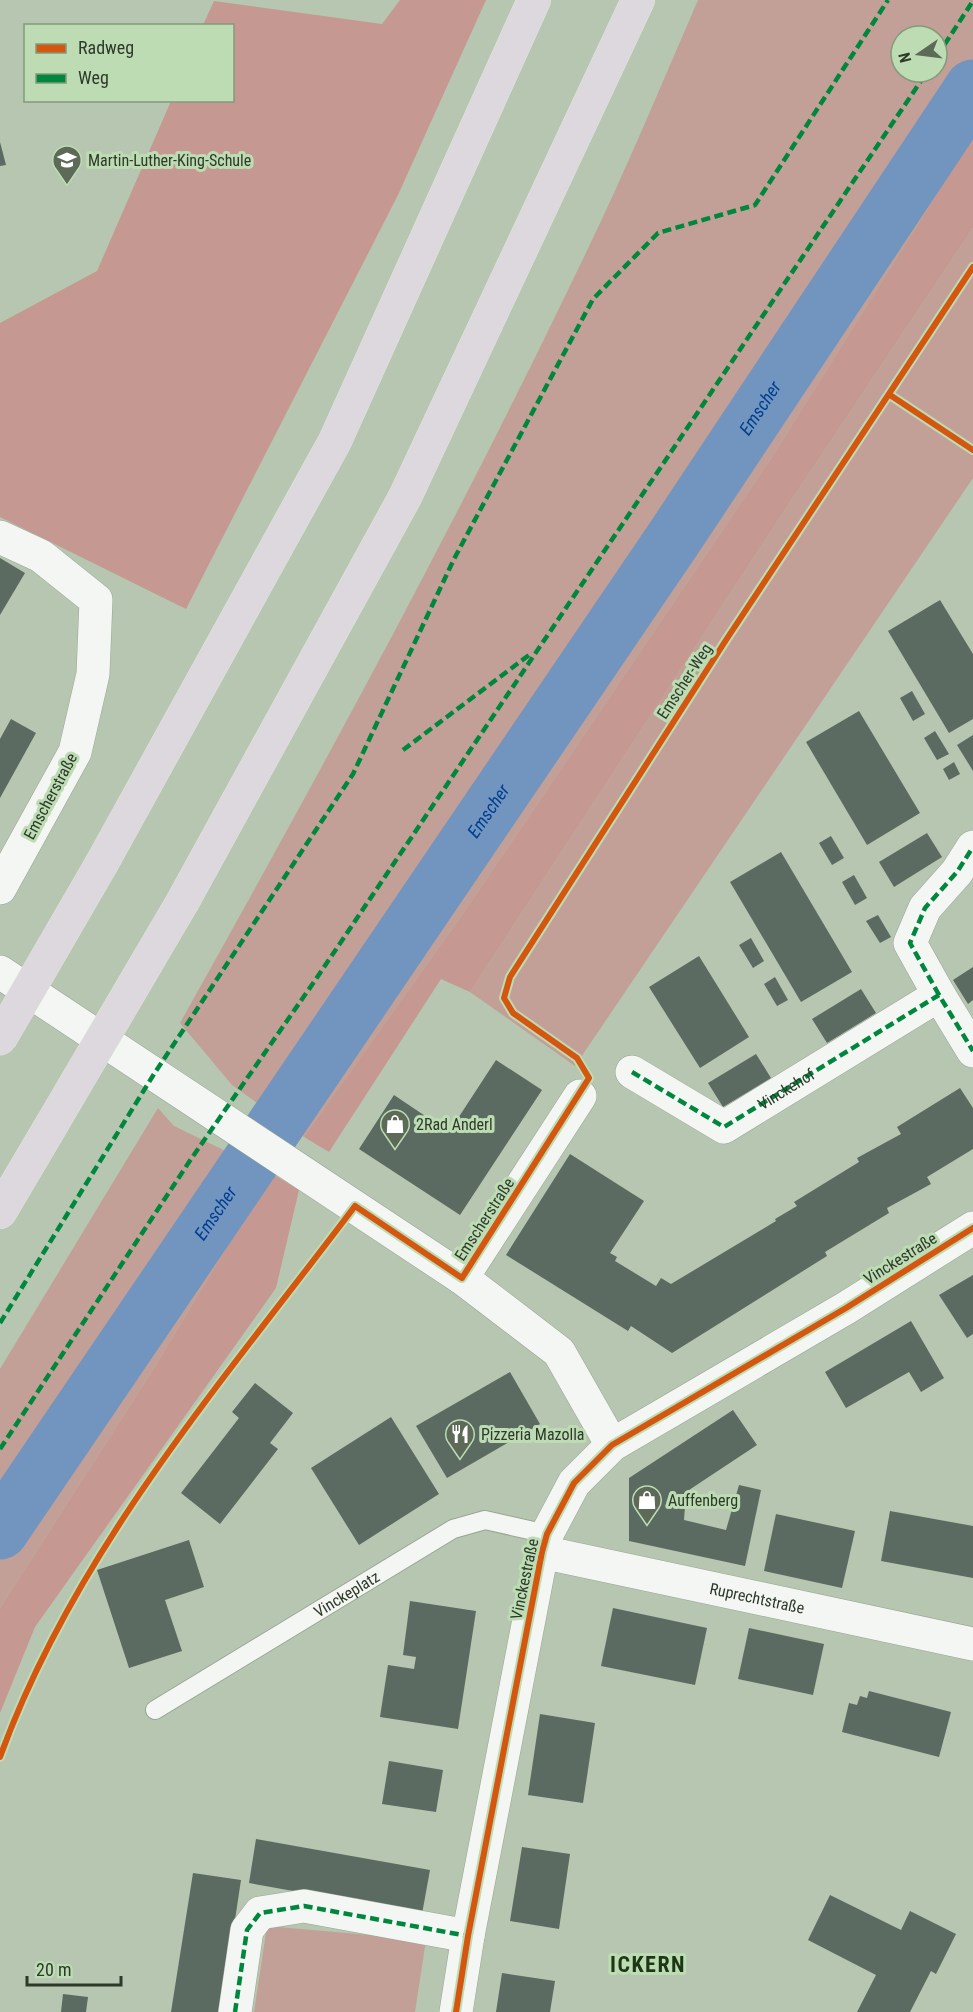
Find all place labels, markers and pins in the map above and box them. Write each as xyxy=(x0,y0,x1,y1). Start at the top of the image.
school or university icon: Martin-Luther-King-Schule xyxy=(51,144,83,186)
place label: Martin-Luther-King-Schule xyxy=(88,151,251,170)
shop icon: 2Rad Anderl xyxy=(379,1108,411,1150)
place label: 2Rad Anderl xyxy=(416,1115,493,1134)
restaurant icon: Pizzeria Mazolla xyxy=(444,1418,476,1460)
place label: Pizzeria Mazolla xyxy=(481,1425,585,1444)
shop icon: Auffenberg xyxy=(631,1484,663,1526)
place label: Auffenberg xyxy=(668,1491,738,1510)

